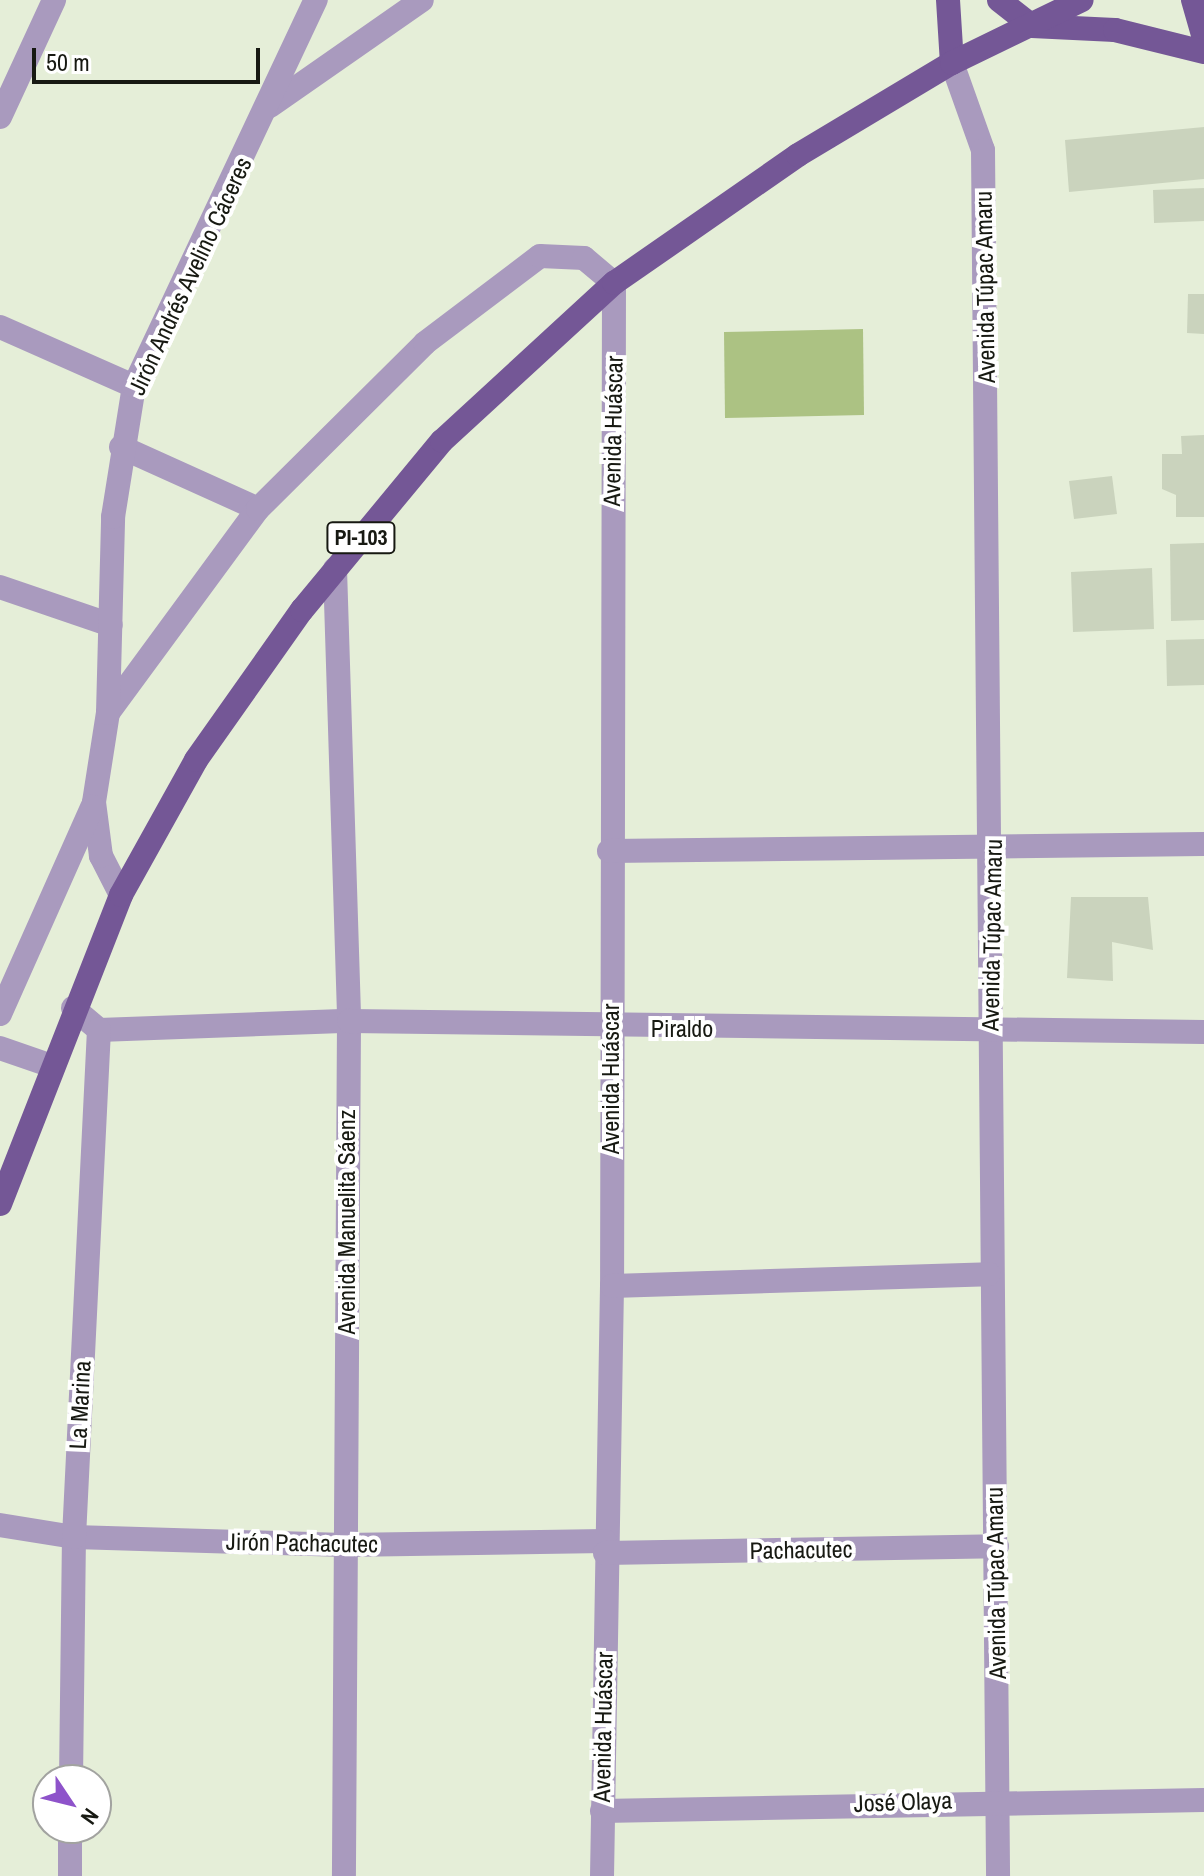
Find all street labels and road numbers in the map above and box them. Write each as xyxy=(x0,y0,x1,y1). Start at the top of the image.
street label: Jirón Andrés Avelino Cáceres xyxy=(122,152,258,400)
street label: Avenida Túpac Amaru xyxy=(969,190,1001,384)
street label: Avenida Huáscar xyxy=(597,355,629,507)
road number: PI-103 xyxy=(325,520,397,556)
street label: Avenida Túpac Amaru xyxy=(976,838,1008,1032)
street label: Avenida Huáscar xyxy=(597,1004,625,1154)
street label: Piraldo xyxy=(651,1015,713,1043)
street label: Avenida Manuelita Sáenz xyxy=(333,1109,361,1335)
street label: La Marina xyxy=(63,1360,97,1450)
street label: Avenida Túpac Amaru xyxy=(980,1486,1012,1680)
street label: Jirón Pachacutec xyxy=(226,1527,378,1559)
street label: Pachacutec xyxy=(749,1535,853,1565)
street label: Avenida Huáscar xyxy=(587,1651,619,1803)
street label: José Olaya xyxy=(853,1786,953,1818)

